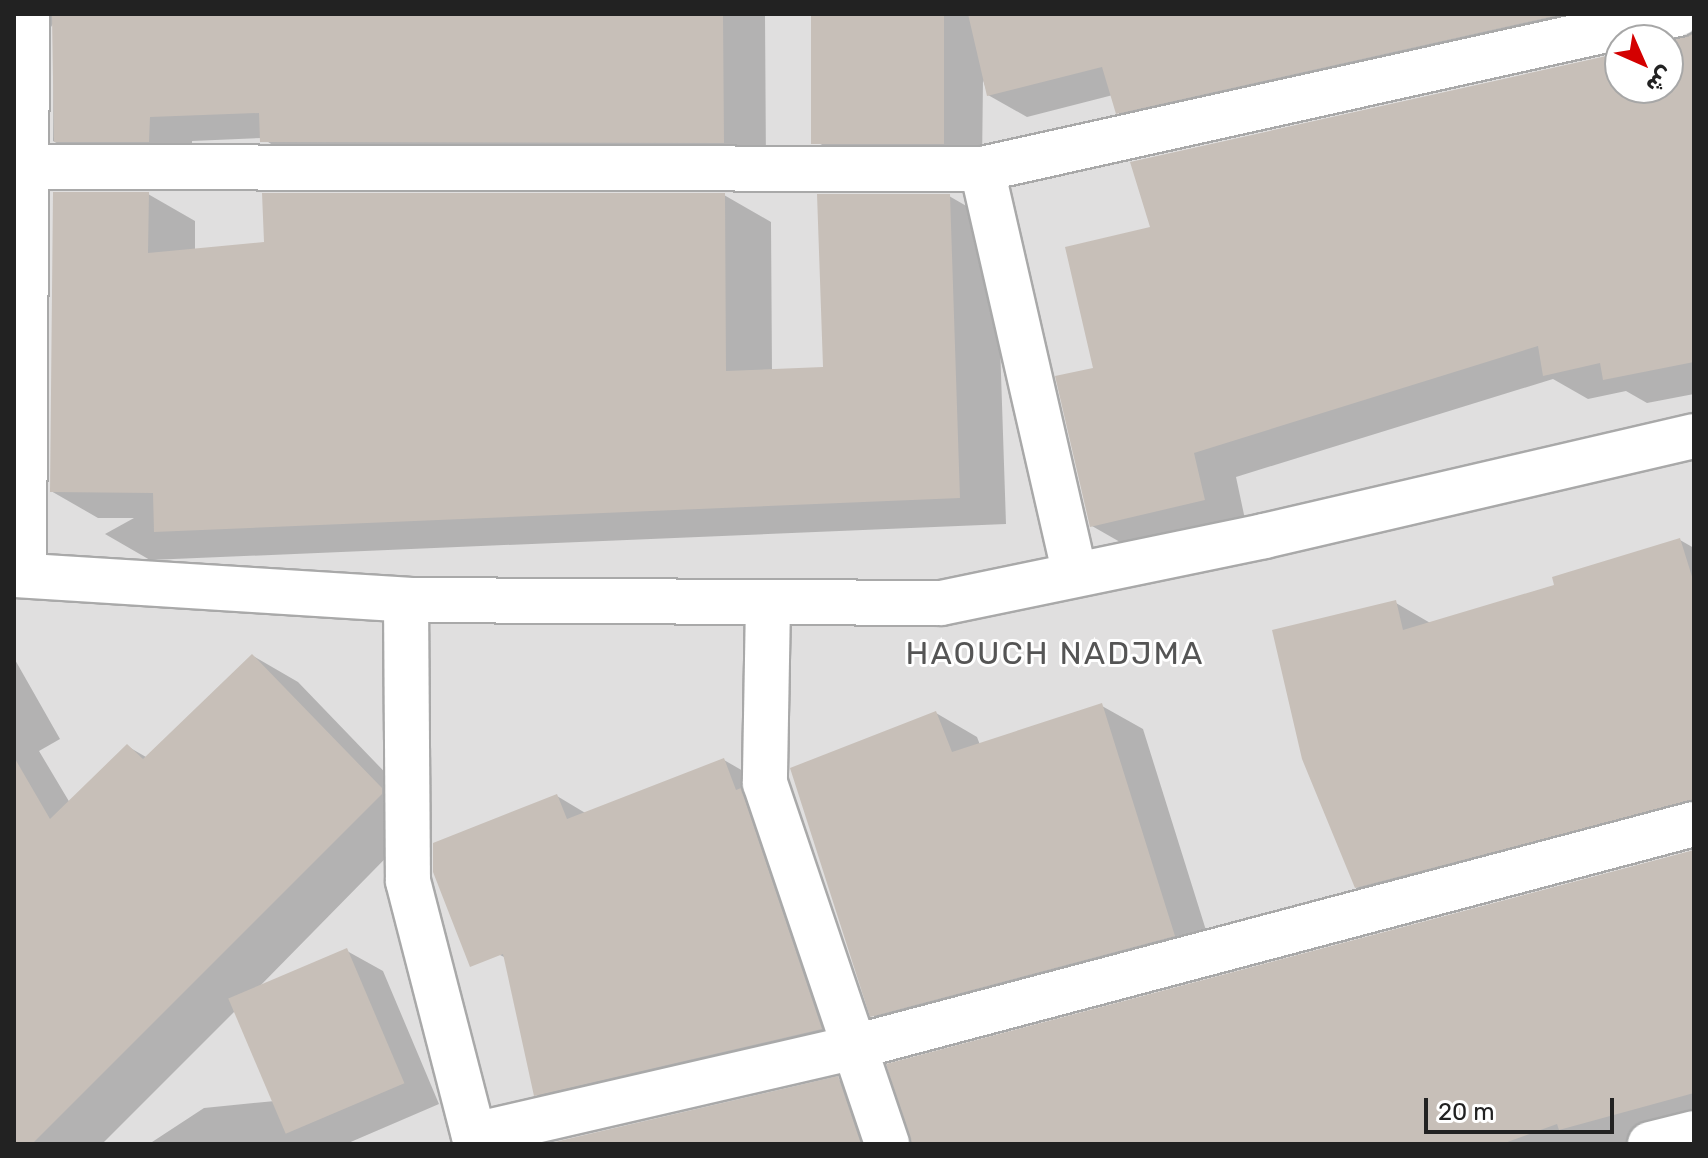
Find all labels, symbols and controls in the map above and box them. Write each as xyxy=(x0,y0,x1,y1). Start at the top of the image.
north arrow xyxy=(1604,24,1684,104)
text: ش xyxy=(1641,61,1679,99)
district label: HAOUCH NADJMA xyxy=(906,634,1204,672)
scale bar xyxy=(1428,1082,1618,1132)
text: 20 m xyxy=(1438,1098,1495,1126)

